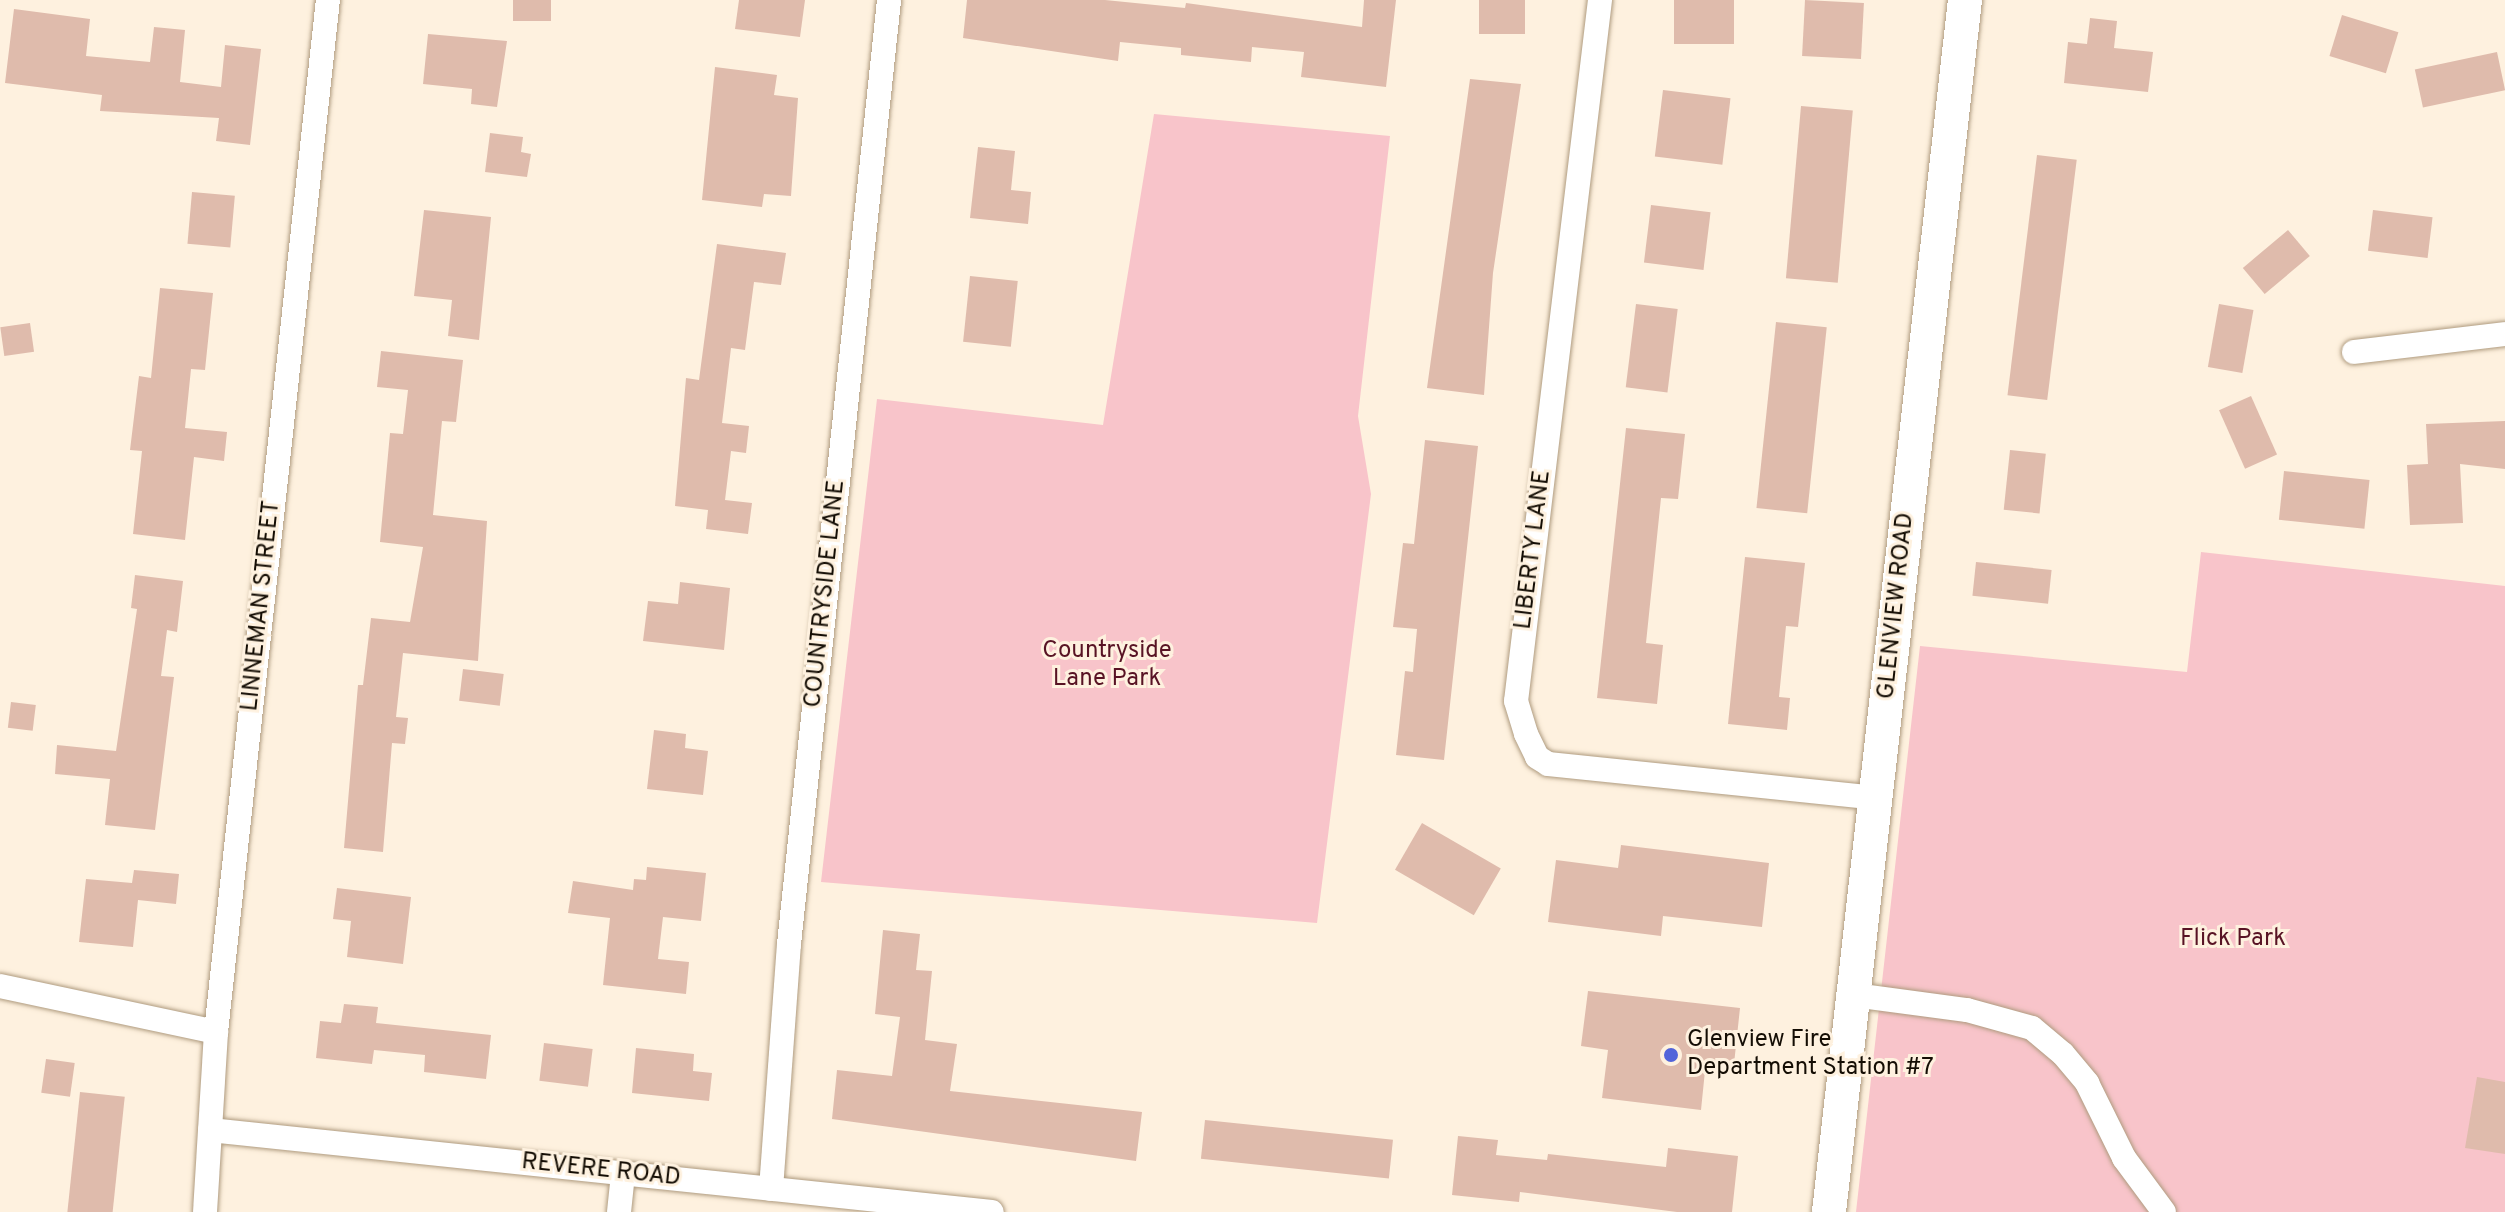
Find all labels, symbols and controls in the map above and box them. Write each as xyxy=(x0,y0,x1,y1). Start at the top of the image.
street label: LIBERTY LANE xyxy=(1510,468,1558,632)
street label: COUNTRYSIDE LANE xyxy=(800,479,852,709)
street label: LINNEMAN STREET xyxy=(237,499,287,713)
street label: GLENVIEW ROAD xyxy=(1873,511,1921,701)
park label: Countryside Lane Park xyxy=(1042,638,1172,694)
park label: Flick Park xyxy=(2180,926,2286,954)
place label: Glenview Fire Department Station #7 xyxy=(1687,1027,1934,1083)
marker: Glenview Fire Department Station #7 xyxy=(1662,1046,1680,1064)
street label: REVERE ROAD xyxy=(520,1148,682,1194)

